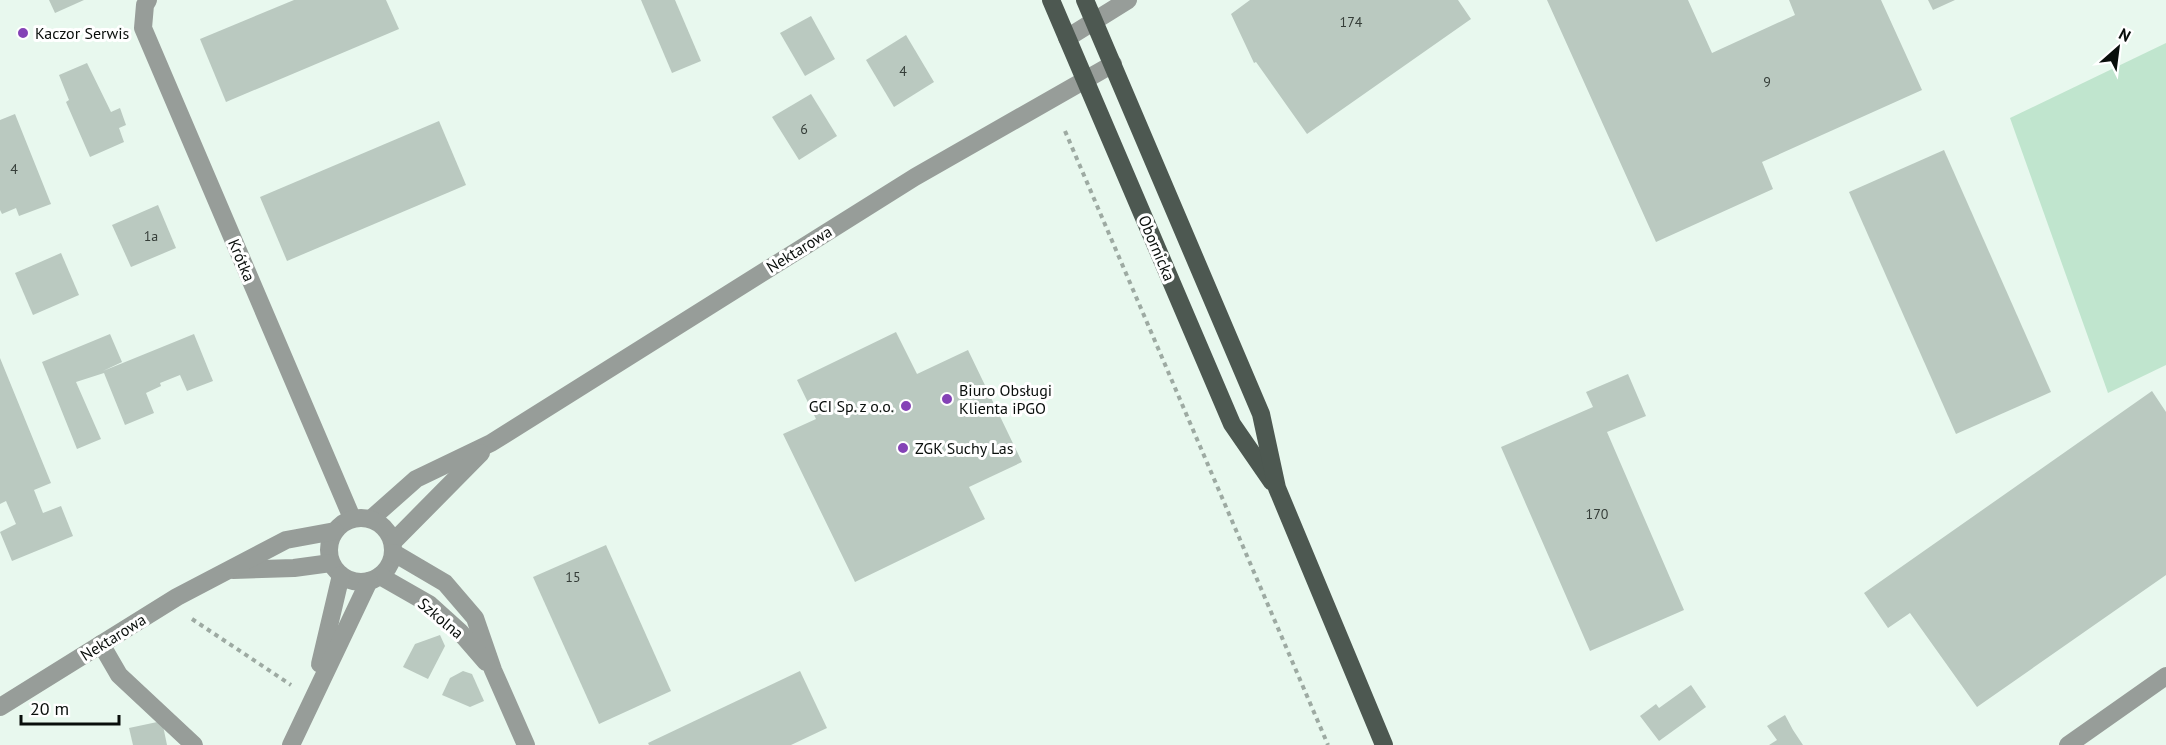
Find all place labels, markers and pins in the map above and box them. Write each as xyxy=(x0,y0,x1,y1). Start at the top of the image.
place label: Kaczor Serwis xyxy=(35,23,130,43)
marker: Kaczor Serwis xyxy=(16,26,30,40)
place label: Biuro Obsługi Klienta iPGO xyxy=(959,380,1052,418)
marker: Biuro Obsługi Klienta iPGO xyxy=(940,392,954,406)
place label: GCI Sp. z o.o. xyxy=(809,396,894,416)
marker: GCI Sp. z o.o. xyxy=(899,399,913,413)
place label: ZGK Suchy Las xyxy=(915,438,1014,458)
marker: ZGK Suchy Las xyxy=(896,441,910,455)

